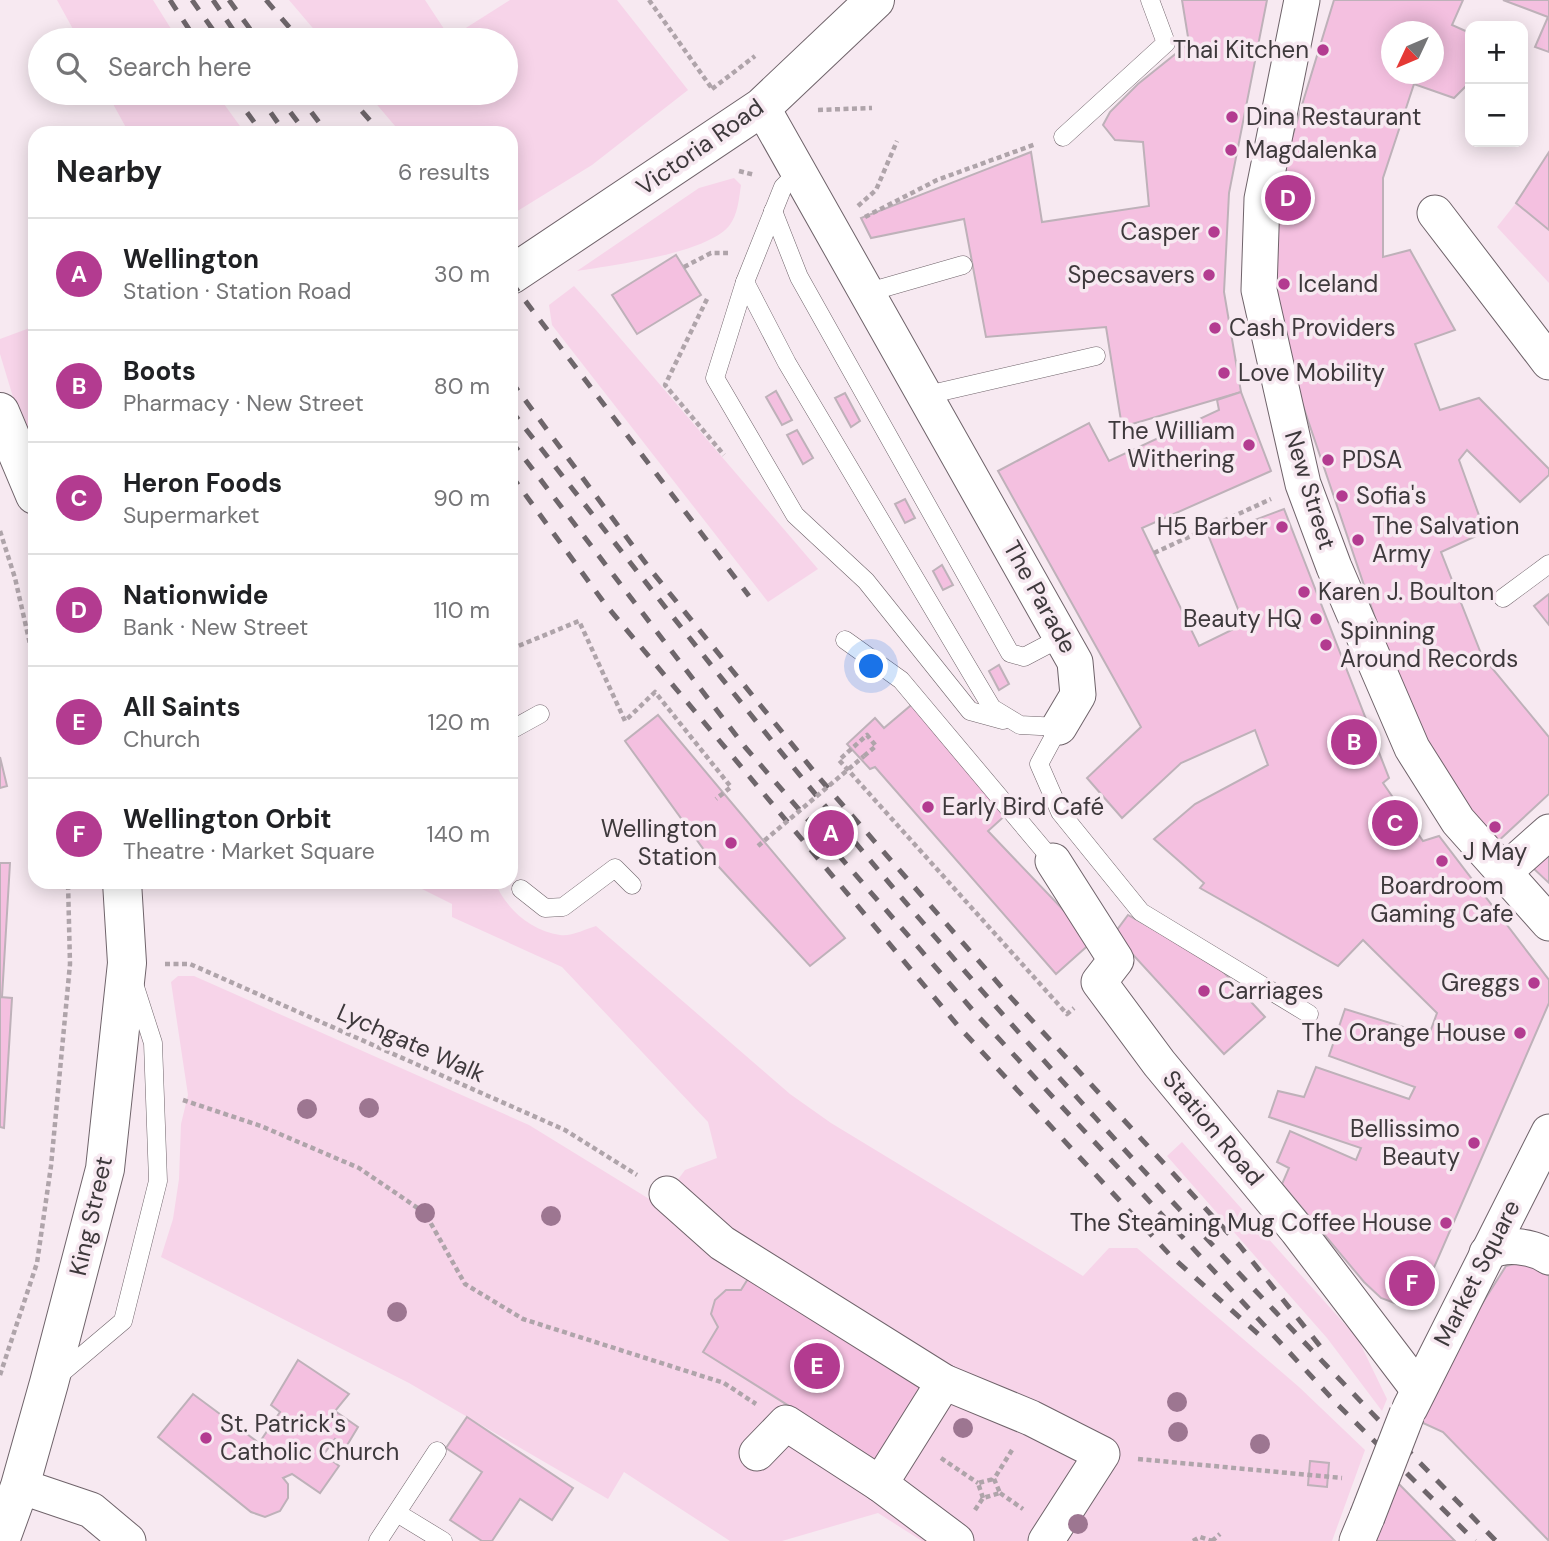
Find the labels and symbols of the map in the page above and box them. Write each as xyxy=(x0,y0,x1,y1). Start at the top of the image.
north arrow xyxy=(1381,21,1444,84)
place label: Thai Kitchen xyxy=(1173,34,1309,65)
marker: Thai Kitchen xyxy=(1315,42,1331,58)
street label: Victoria Road xyxy=(630,91,769,202)
place label: Dina Restaurant xyxy=(1246,101,1422,132)
marker: Dina Restaurant xyxy=(1224,109,1240,125)
place label: Magdalenka xyxy=(1245,134,1377,165)
marker: Magdalenka xyxy=(1223,142,1239,158)
pin: D xyxy=(1265,172,1311,224)
place label: Casper xyxy=(1120,216,1200,247)
marker: Casper xyxy=(1206,224,1222,240)
place label: Specsavers xyxy=(1067,259,1195,290)
marker: Specsavers xyxy=(1201,267,1217,283)
place label: Iceland xyxy=(1298,268,1378,299)
marker: Iceland xyxy=(1276,276,1292,292)
place label: Cash Providers xyxy=(1229,312,1396,343)
marker: Cash Providers xyxy=(1207,320,1223,336)
place label: Love Mobility xyxy=(1238,357,1385,388)
marker: Love Mobility xyxy=(1216,365,1232,381)
place label: The William Withering xyxy=(1108,415,1235,474)
street label: New Street xyxy=(1278,427,1343,553)
marker: The William Withering xyxy=(1241,437,1257,453)
place label: PDSA xyxy=(1342,444,1402,475)
marker: PDSA xyxy=(1320,452,1336,468)
place label: Sofia's xyxy=(1356,480,1427,511)
marker: Sofia's xyxy=(1334,488,1350,504)
place label: The Salvation Army xyxy=(1372,510,1520,569)
place label: H5 Barber xyxy=(1157,511,1268,542)
marker: H5 Barber xyxy=(1274,519,1290,535)
marker: The Salvation Army xyxy=(1350,532,1366,548)
street label: The Parade xyxy=(997,535,1084,659)
place label: Karen J. Boulton xyxy=(1318,576,1494,607)
marker: Karen J. Boulton xyxy=(1296,584,1312,600)
place label: Beauty HQ xyxy=(1183,603,1302,634)
marker: Beauty HQ xyxy=(1308,611,1324,627)
place label: Spinning Around Records xyxy=(1340,615,1518,674)
marker: Spinning Around Records xyxy=(1318,637,1334,653)
your location xyxy=(854,649,888,683)
pin: B xyxy=(1331,716,1377,768)
place label: Early Bird Café xyxy=(942,791,1104,822)
pin: C xyxy=(1372,797,1418,849)
marker: Early Bird Café xyxy=(920,799,936,815)
pin: A xyxy=(808,807,854,859)
place label: Wellington Station xyxy=(601,813,717,872)
marker: J May xyxy=(1487,819,1503,835)
marker: Wellington Station xyxy=(723,835,739,851)
place label: J May xyxy=(1463,836,1527,867)
marker: Boardroom Gaming Cafe xyxy=(1434,853,1450,869)
place label: Boardroom Gaming Cafe xyxy=(1370,870,1514,929)
place label: Greggs xyxy=(1441,967,1520,998)
place label: Carriages xyxy=(1218,975,1323,1006)
marker: Greggs xyxy=(1526,975,1542,991)
marker: Carriages xyxy=(1196,983,1212,999)
street label: Lychgate Walk xyxy=(332,996,490,1089)
place label: The Orange House xyxy=(1301,1017,1506,1048)
marker: The Orange House xyxy=(1512,1025,1528,1041)
street label: Station Road xyxy=(1156,1064,1271,1192)
place label: Bellissimo Beauty xyxy=(1350,1113,1460,1172)
marker: Bellissimo Beauty xyxy=(1466,1135,1482,1151)
street label: King Street xyxy=(62,1153,119,1278)
street label: Market Square xyxy=(1426,1194,1527,1351)
place label: The Steaming Mug Coffee House xyxy=(1070,1207,1432,1238)
marker: The Steaming Mug Coffee House xyxy=(1438,1215,1454,1231)
pin: F xyxy=(1389,1257,1435,1309)
pin: E xyxy=(794,1340,840,1392)
place label: St. Patrick's Catholic Church xyxy=(220,1408,399,1467)
marker: St. Patrick's Catholic Church xyxy=(198,1430,214,1446)

